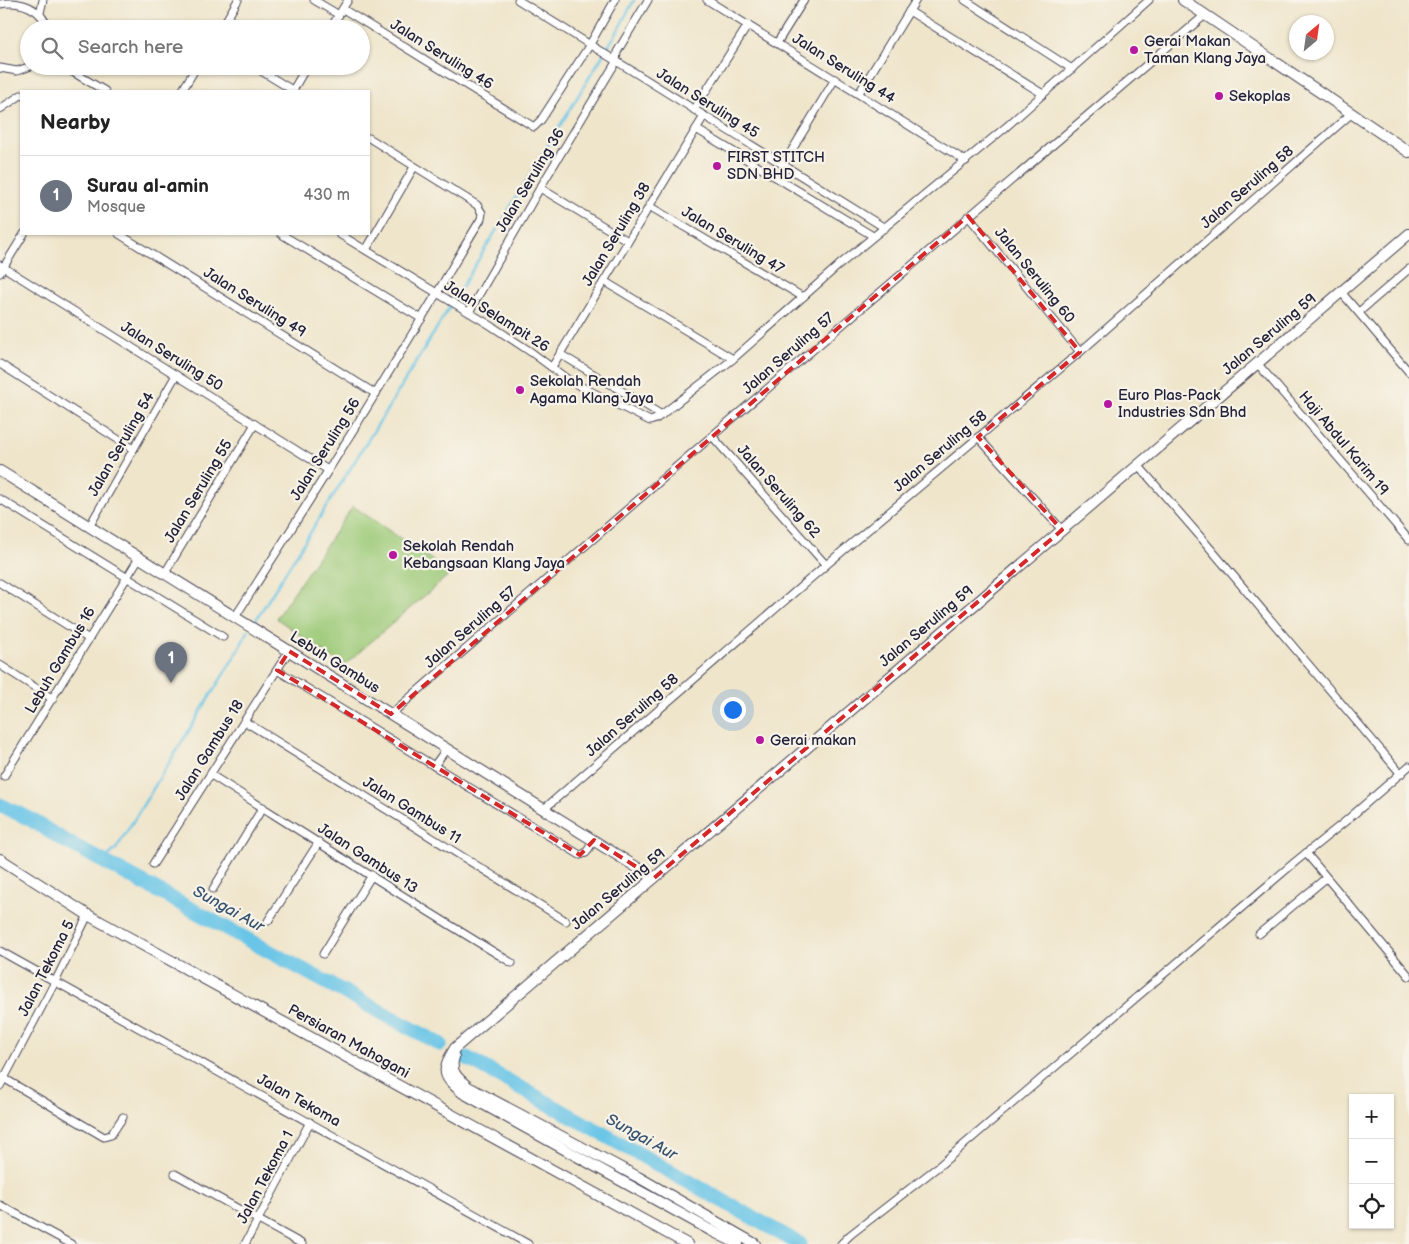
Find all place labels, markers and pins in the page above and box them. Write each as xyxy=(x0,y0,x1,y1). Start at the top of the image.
place label: Gerai Makan Taman Klang Jaya xyxy=(1144,32,1266,68)
marker: Gerai Makan Taman Klang Jaya xyxy=(1128,44,1140,56)
place label: Sekoplas xyxy=(1229,87,1291,106)
marker: Sekoplas xyxy=(1213,90,1225,102)
place label: FIRST STITCH SDN BHD xyxy=(727,148,825,184)
marker: FIRST STITCH SDN BHD xyxy=(711,160,723,172)
place label: Sekolah Rendah Agama Klang Jaya xyxy=(530,372,654,408)
marker: Sekolah Rendah Agama Klang Jaya xyxy=(514,384,526,396)
place label: Euro Plas-Pack Industries Sdn Bhd xyxy=(1118,386,1246,422)
marker: Euro Plas-Pack Industries Sdn Bhd xyxy=(1102,398,1114,410)
place label: Sekolah Rendah Kebangsaan Klang Jaya xyxy=(403,537,565,573)
marker: Sekolah Rendah Kebangsaan Klang Jaya xyxy=(387,549,399,561)
pin: 1 xyxy=(155,642,187,683)
place label: Gerai makan xyxy=(770,731,856,750)
marker: Gerai makan xyxy=(754,734,766,746)

